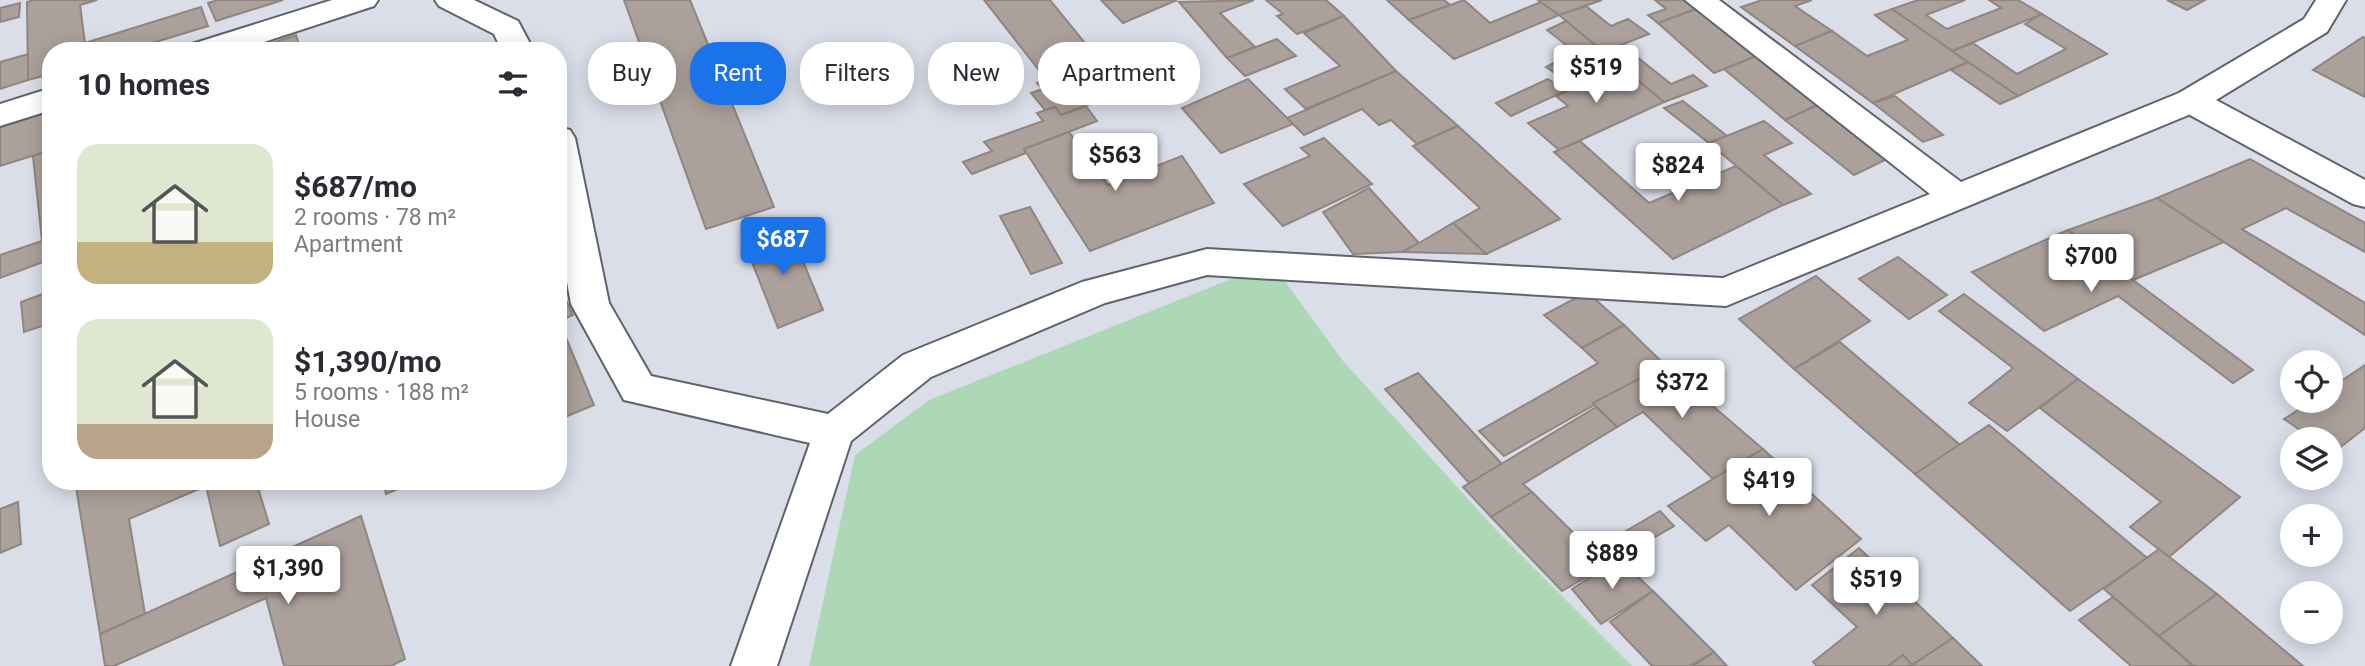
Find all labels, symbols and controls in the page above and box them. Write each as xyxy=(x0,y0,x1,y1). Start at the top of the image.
chip: Buy xyxy=(588,42,676,105)
chip: Rent xyxy=(690,42,786,105)
chip: Filters xyxy=(800,42,914,105)
chip: New xyxy=(928,42,1024,105)
chip: Apartment xyxy=(1038,42,1200,105)
pin: $519 xyxy=(1555,46,1637,105)
text: $519 xyxy=(1570,54,1622,81)
icon: filters xyxy=(494,65,532,103)
text: 10 homes xyxy=(77,67,210,102)
pin: $563 xyxy=(1074,134,1156,193)
text: $563 xyxy=(1089,142,1141,169)
pin: $824 xyxy=(1637,144,1719,203)
text: $824 xyxy=(1652,152,1704,179)
text: $687/mo xyxy=(294,169,417,204)
icon: home xyxy=(133,172,217,256)
text: 2 rooms · 78 m² xyxy=(294,204,456,231)
pin: $687 xyxy=(742,218,824,277)
text: $687 xyxy=(757,226,809,253)
text: Apartment xyxy=(294,231,403,258)
pin: $700 xyxy=(2050,234,2132,294)
text: $700 xyxy=(2065,243,2117,270)
text: $1,390/mo xyxy=(294,344,442,379)
icon: home xyxy=(133,347,217,431)
map controls xyxy=(2280,350,2343,644)
button: locate xyxy=(2280,350,2343,413)
pin: $372 xyxy=(1641,360,1723,420)
text: $372 xyxy=(1656,369,1708,396)
text: 5 rooms · 188 m² xyxy=(294,379,469,406)
text: House xyxy=(294,406,360,433)
button: layers xyxy=(2280,427,2343,490)
pin: $419 xyxy=(1728,458,1810,518)
text: $419 xyxy=(1743,467,1795,494)
button: + xyxy=(2280,504,2343,567)
pin: $889 xyxy=(1571,532,1653,591)
text: $889 xyxy=(1586,540,1638,567)
pin: $1,390 xyxy=(231,546,345,606)
text: $1,390 xyxy=(252,555,324,582)
pin: $519 xyxy=(1835,558,1917,617)
text: $519 xyxy=(1850,566,1902,593)
button: − xyxy=(2280,581,2343,644)

